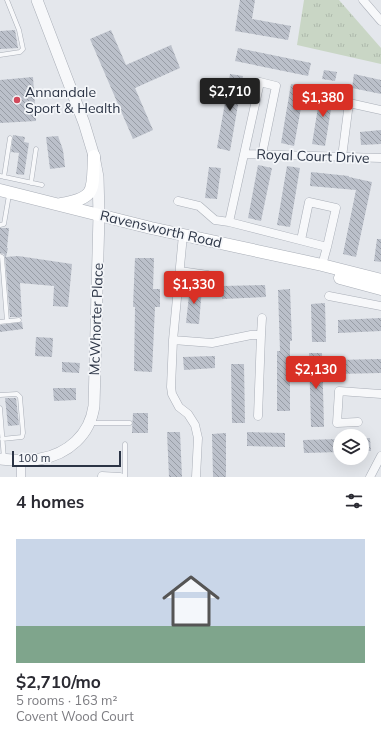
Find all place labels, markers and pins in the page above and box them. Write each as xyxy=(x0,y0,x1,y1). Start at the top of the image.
pin: $2,710 xyxy=(197,78,263,112)
place label: Annandale Sport & Health xyxy=(25,83,120,117)
pin: $1,380 xyxy=(290,84,356,118)
marker: Annandale Sport & Health xyxy=(12,95,22,105)
pin: $1,330 xyxy=(161,271,227,305)
pin: $2,130 xyxy=(283,356,349,390)

